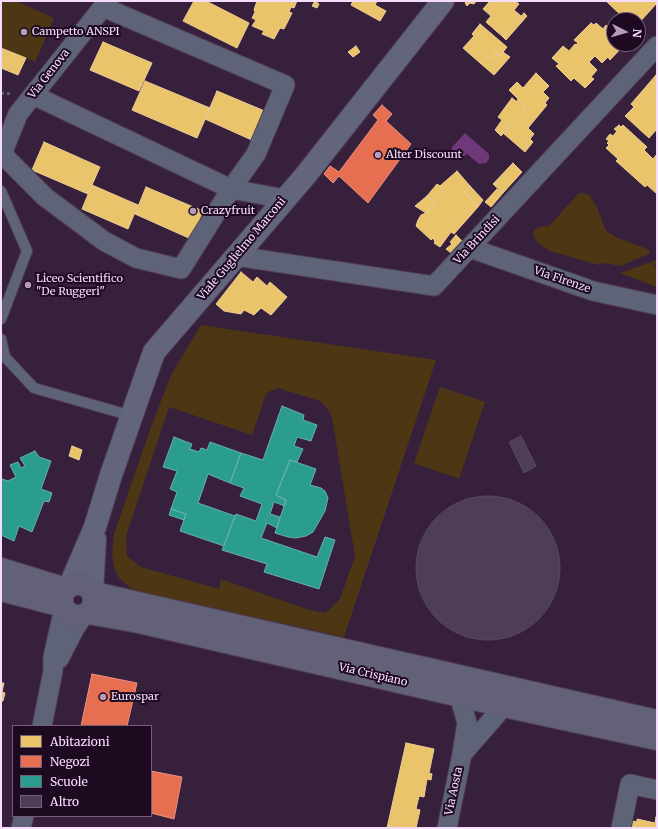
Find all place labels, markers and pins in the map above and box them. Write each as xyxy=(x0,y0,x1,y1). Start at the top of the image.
place label: Campetto ANSPI xyxy=(32,25,120,39)
marker: Campetto ANSPI xyxy=(19,27,29,37)
place label: Alter Discount xyxy=(386,148,462,162)
marker: Alter Discount xyxy=(373,150,383,160)
place label: Crazyfruit xyxy=(201,204,255,218)
marker: Crazyfruit xyxy=(188,206,198,216)
place label: Liceo Scientifico "De Ruggeri" xyxy=(36,272,123,298)
marker: Liceo Scientifico "De Ruggeri" xyxy=(23,280,33,290)
place label: Eurospar xyxy=(111,690,159,704)
marker: Eurospar xyxy=(98,692,108,702)

